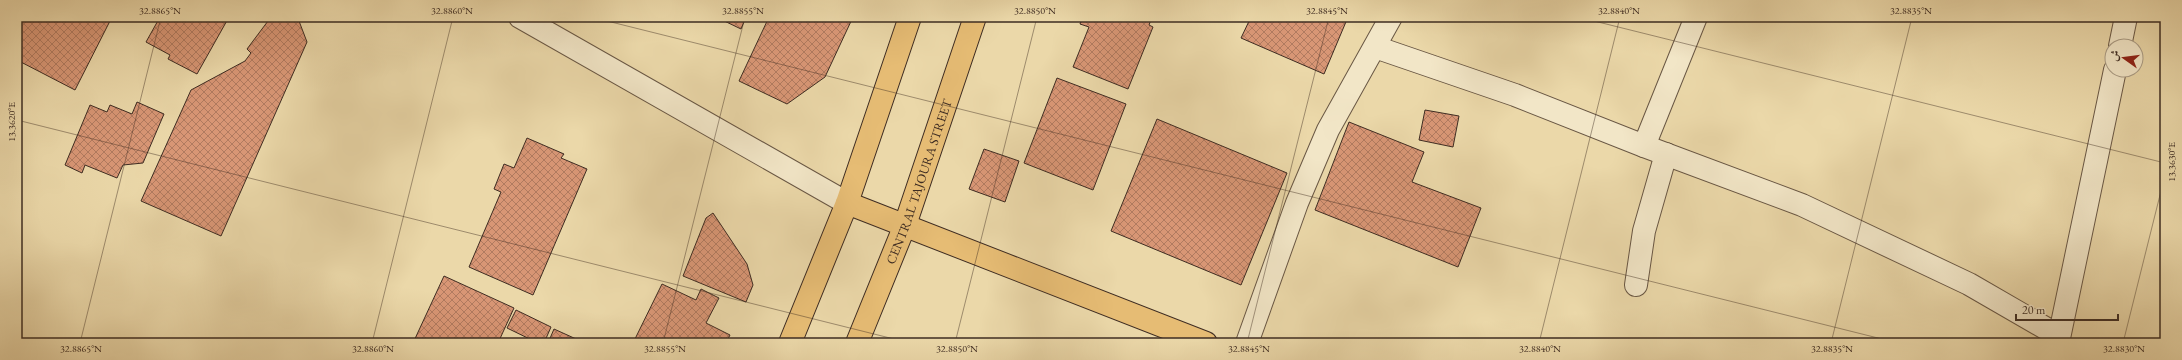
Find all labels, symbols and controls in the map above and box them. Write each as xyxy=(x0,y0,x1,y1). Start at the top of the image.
text: 32.8865°N xyxy=(139,4,181,17)
text: 32.8860°N xyxy=(431,4,473,17)
text: 32.8855°N xyxy=(722,4,764,17)
text: 32.8850°N xyxy=(1014,4,1056,17)
text: 32.8845°N xyxy=(1306,4,1348,17)
text: 32.8840°N xyxy=(1598,4,1640,17)
text: 32.8835°N xyxy=(1890,4,1932,17)
north arrow xyxy=(2104,38,2144,78)
text: ش xyxy=(2106,49,2122,63)
street label: CENTRAL TAJOURA STREET xyxy=(882,96,955,267)
text: 13.3620°E xyxy=(5,102,18,142)
text: 13.3630°E xyxy=(2165,142,2178,182)
scale bar xyxy=(2016,296,2118,322)
text: 20 m xyxy=(2022,302,2046,318)
text: 32.8865°N xyxy=(60,342,102,355)
text: 32.8860°N xyxy=(352,342,394,355)
text: 32.8855°N xyxy=(644,342,686,355)
text: 32.8850°N xyxy=(936,342,978,355)
text: 32.8845°N xyxy=(1228,342,1270,355)
text: 32.8840°N xyxy=(1519,342,1561,355)
text: 32.8835°N xyxy=(1811,342,1853,355)
text: 32.8830°N xyxy=(2103,342,2145,355)

